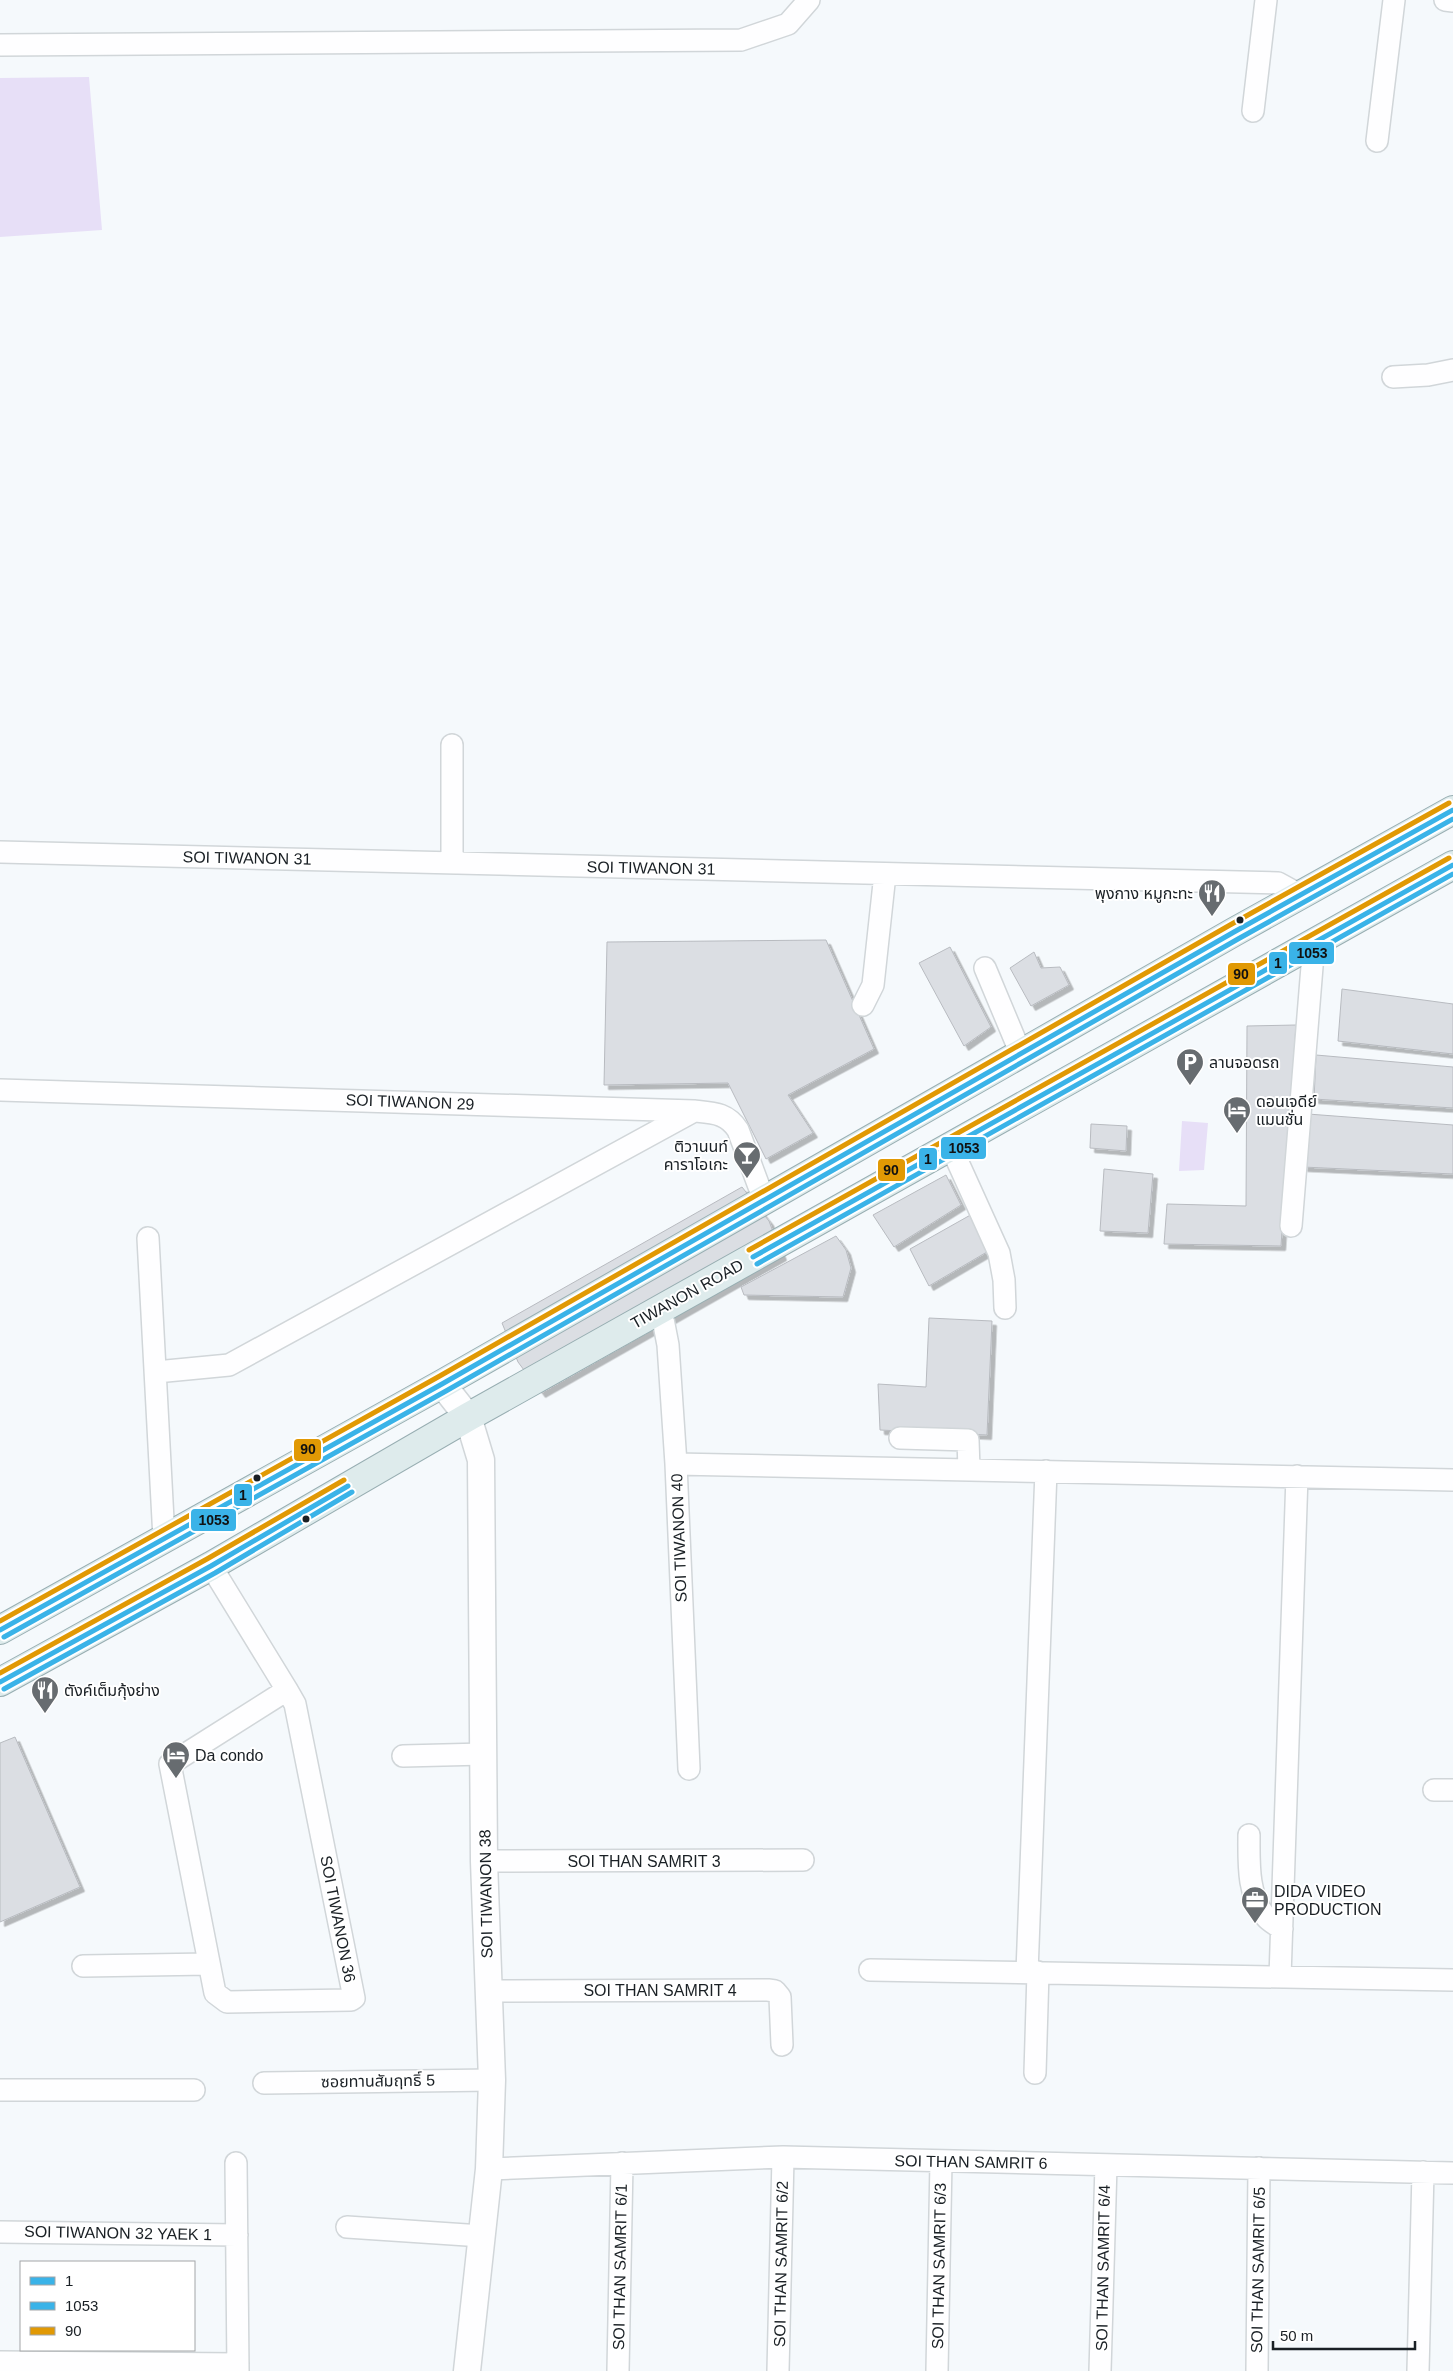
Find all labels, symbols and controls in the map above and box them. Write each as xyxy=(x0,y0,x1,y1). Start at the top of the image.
street label: SOI TIWANON 31 xyxy=(182,848,312,868)
street label: SOI TIWANON 31 xyxy=(586,858,716,878)
restaurant icon: พุงกาง หมูกะทะ xyxy=(1197,878,1227,917)
place label: พุงกาง หมูกะทะ xyxy=(1095,885,1193,903)
unlabelled marker xyxy=(1235,915,1245,925)
line badge: 1053 xyxy=(1288,941,1335,965)
text: 1053 xyxy=(1296,945,1328,961)
line badge: 1 xyxy=(1268,951,1288,975)
text: 1 xyxy=(1274,955,1282,971)
line badge: 90 xyxy=(1227,962,1256,986)
text: 90 xyxy=(1233,966,1249,982)
parking icon: ลานจอดรถ xyxy=(1175,1047,1205,1086)
place label: ลานจอดรถ xyxy=(1209,1054,1279,1071)
street label: SOI TIWANON 29 xyxy=(345,1091,475,1113)
place label: ดอนเจดีย์ แมนชั่น xyxy=(1256,1093,1317,1128)
hotel icon: ดอนเจดีย์ แมนชั่น xyxy=(1222,1095,1252,1134)
line badge: 1053 xyxy=(940,1136,987,1160)
place label: ติวานนท์ คาราโอเกะ xyxy=(664,1138,728,1173)
bar icon: ติวานนท์ คาราโอเกะ xyxy=(732,1140,762,1179)
text: 1053 xyxy=(948,1140,980,1156)
line badge: 1 xyxy=(918,1147,938,1171)
text: 1 xyxy=(924,1151,932,1167)
line badge: 90 xyxy=(877,1158,906,1182)
text: 90 xyxy=(883,1162,899,1178)
street label: TIWANON ROAD xyxy=(628,1256,746,1332)
line badge: 90 xyxy=(293,1438,322,1462)
text: 90 xyxy=(300,1441,316,1457)
unlabelled marker xyxy=(252,1473,262,1483)
street label: SOI TIWANON 40 xyxy=(668,1473,690,1603)
line badge: 1 xyxy=(233,1483,253,1507)
text: 1 xyxy=(239,1487,247,1503)
line badge: 1053 xyxy=(190,1508,237,1532)
text: 1053 xyxy=(198,1512,230,1528)
unlabelled marker xyxy=(301,1514,311,1524)
restaurant icon: ตังค์เต็มกุ้งย่าง xyxy=(30,1675,60,1714)
place label: ตังค์เต็มกุ้งย่าง xyxy=(64,1682,160,1700)
hotel icon: Da condo xyxy=(161,1740,191,1779)
place label: Da condo xyxy=(195,1747,264,1764)
street label: SOI TIWANON 38 xyxy=(476,1829,496,1959)
street label: SOI THAN SAMRIT 3 xyxy=(567,1853,721,1870)
street label: SOI TIWANON 36 xyxy=(317,1854,359,1984)
place label: DIDA VIDEO PRODUCTION xyxy=(1274,1883,1382,1918)
office icon: DIDA VIDEO PRODUCTION xyxy=(1240,1885,1270,1924)
street label: SOI THAN SAMRIT 4 xyxy=(583,1982,737,1999)
street label: ซอยทานสัมฤทธิ์ 5 xyxy=(321,2070,435,2090)
street label: SOI THAN SAMRIT 6 xyxy=(894,2152,1048,2172)
street label: SOI THAN SAMRIT 6/2 xyxy=(771,2180,791,2347)
street label: SOI THAN SAMRIT 6/3 xyxy=(929,2182,949,2349)
street label: SOI THAN SAMRIT 6/1 xyxy=(610,2183,630,2350)
street label: SOI THAN SAMRIT 6/4 xyxy=(1093,2184,1113,2351)
street label: SOI THAN SAMRIT 6/5 xyxy=(1248,2186,1268,2353)
street label: SOI TIWANON 32 YAEK 1 xyxy=(24,2223,212,2243)
legend xyxy=(20,2261,195,2351)
text: 1 xyxy=(65,2272,73,2289)
text: 1053 xyxy=(65,2297,98,2314)
scale bar xyxy=(1273,2318,1416,2350)
text: 90 xyxy=(65,2322,82,2339)
text: 50 m xyxy=(1280,2327,1313,2344)

